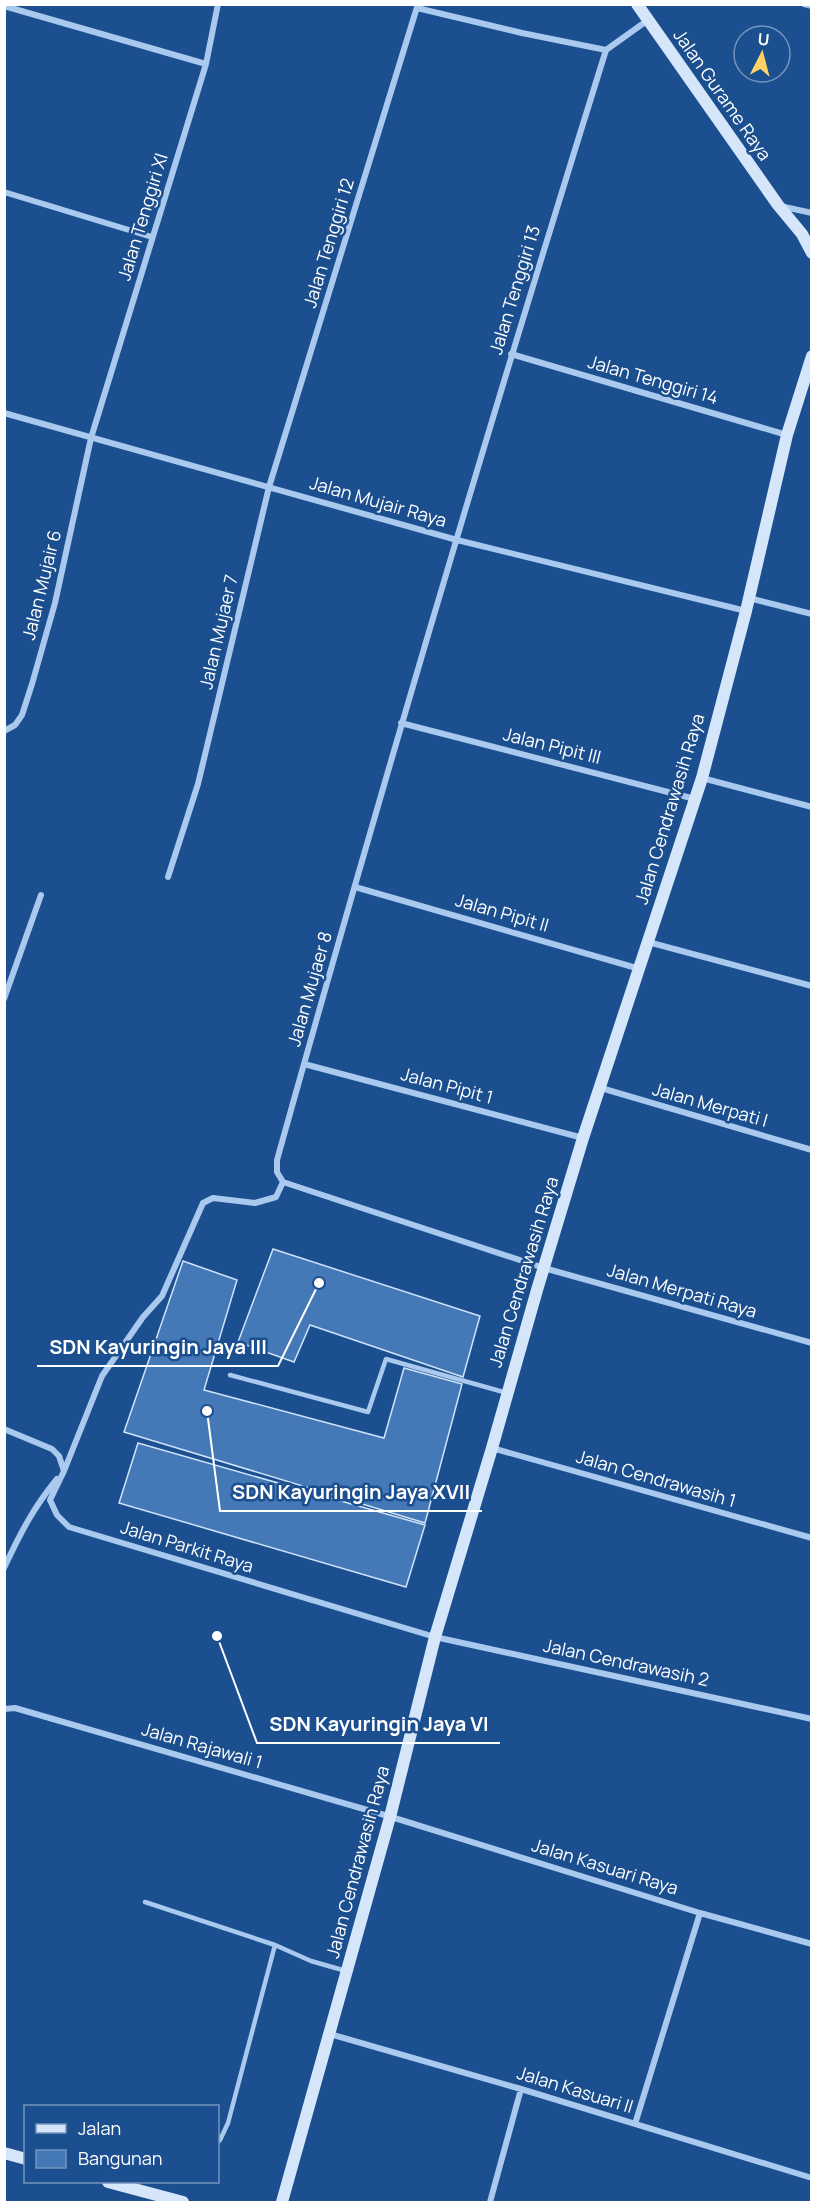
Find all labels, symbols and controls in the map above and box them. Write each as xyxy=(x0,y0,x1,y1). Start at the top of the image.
street label: Jalan Gurame Raya xyxy=(668,24,777,165)
north arrow xyxy=(732,24,792,84)
text: U xyxy=(757,28,770,51)
street label: Jalan Tenggiri XI xyxy=(111,150,173,283)
street label: Jalan Tenggiri 12 xyxy=(297,175,359,310)
street label: Jalan Tenggiri 13 xyxy=(483,222,545,357)
street label: Jalan Tenggiri 14 xyxy=(585,349,721,409)
street label: Jalan Mujair Raya xyxy=(307,470,450,532)
street label: Jalan Mujair 6 xyxy=(16,527,66,642)
street label: Jalan Mujaer 7 xyxy=(193,572,243,691)
street label: Jalan Cendrawasih Raya xyxy=(629,710,709,907)
street label: Jalan Pipit III xyxy=(501,721,604,769)
street label: Jalan Pipit II xyxy=(453,887,552,937)
street label: Jalan Mujaer 8 xyxy=(281,929,337,1049)
street label: Jalan Pipit 1 xyxy=(398,1061,496,1109)
street label: Jalan Merpati I xyxy=(650,1076,771,1132)
street label: Jalan Cendrawasih Raya xyxy=(483,1173,563,1370)
street label: Jalan Merpati Raya xyxy=(605,1257,760,1323)
callout: SDN Kayuringin Jaya III xyxy=(37,1328,278,1366)
text: SDN Kayuringin Jaya III xyxy=(49,1333,267,1360)
street label: Jalan Cendrawasih 1 xyxy=(574,1444,739,1512)
callout: SDN Kayuringin Jaya XVII xyxy=(220,1473,482,1511)
text: SDN Kayuringin Jaya XVII xyxy=(232,1478,470,1505)
street label: Jalan Parkit Raya xyxy=(118,1514,257,1578)
street label: Jalan Cendrawasih 2 xyxy=(541,1633,711,1691)
callout: SDN Kayuringin Jaya VI xyxy=(257,1705,500,1743)
text: SDN Kayuringin Jaya VI xyxy=(269,1710,489,1737)
street label: Jalan Rajawali 1 xyxy=(139,1716,265,1774)
street label: Jalan Cendrawasih Raya xyxy=(320,1763,394,1961)
street label: Jalan Kasuari Raya xyxy=(529,1832,681,1900)
street label: Jalan Kasuari II xyxy=(514,2060,636,2118)
legend xyxy=(24,2105,219,2183)
text: Jalan xyxy=(78,2116,121,2140)
text: Bangunan xyxy=(78,2146,162,2170)

